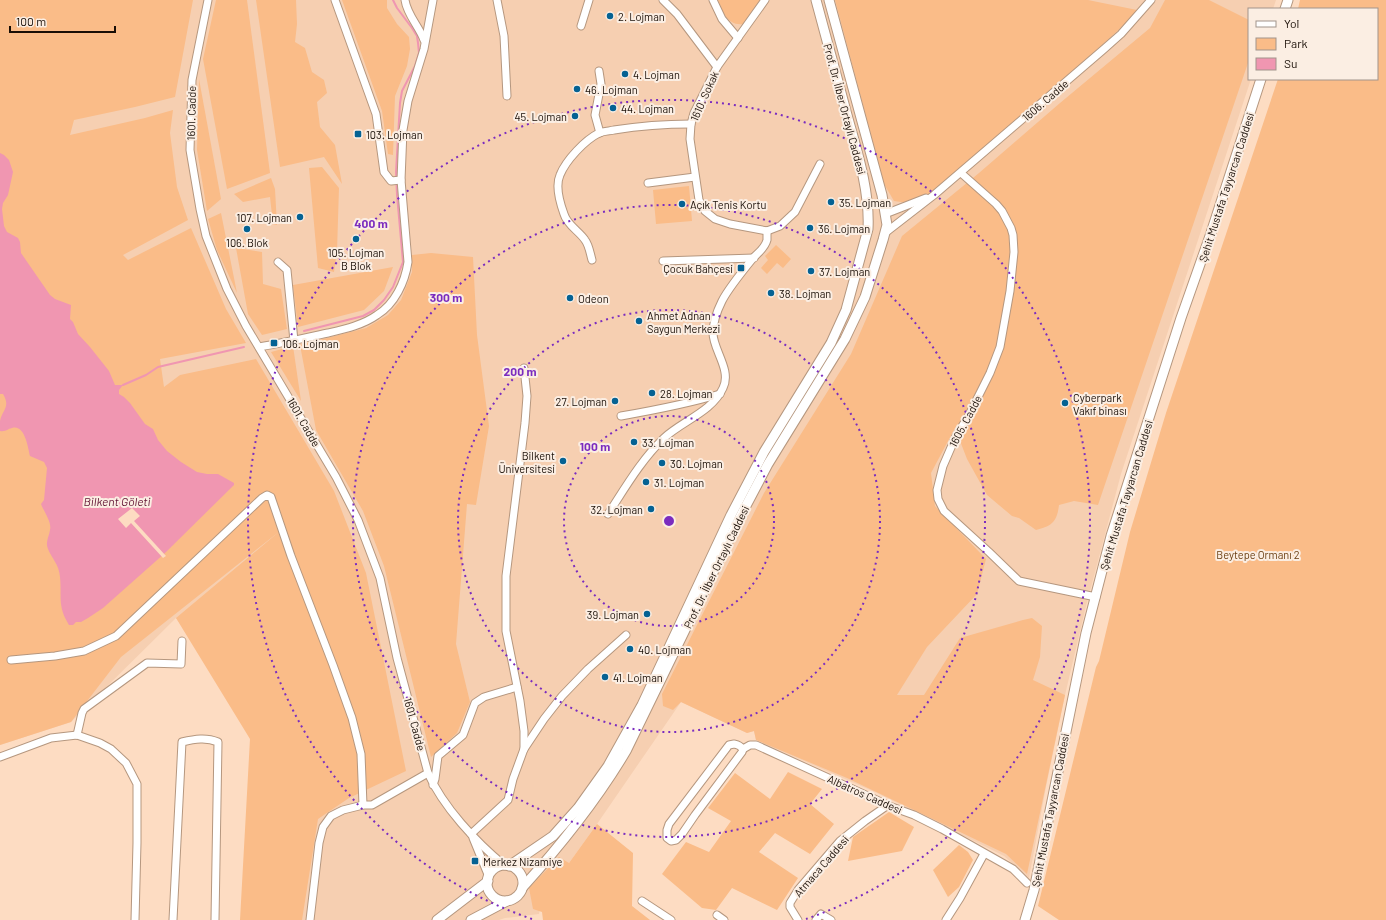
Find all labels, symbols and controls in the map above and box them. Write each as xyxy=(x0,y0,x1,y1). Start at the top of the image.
scale bar xyxy=(10,8,115,34)
legend xyxy=(1248,8,1378,80)
place label: 2. Lojman xyxy=(618,10,665,23)
marker: 2. Lojman xyxy=(605,11,615,21)
text: 100 m xyxy=(16,14,46,28)
text: Yol xyxy=(1284,16,1299,30)
text: Park xyxy=(1284,36,1308,50)
street label: Prof. Dr. İlber Ortaylı Caddesi xyxy=(821,42,870,176)
text: Su xyxy=(1284,56,1297,70)
place label: 4. Lojman xyxy=(633,68,680,81)
street label: 1610. Sokak xyxy=(687,68,721,123)
marker: 4. Lojman xyxy=(620,69,630,79)
street label: 1606. Cadde xyxy=(1019,76,1071,124)
place label: 46. Lojman xyxy=(585,83,638,96)
marker: 46. Lojman xyxy=(572,84,582,94)
street label: 1601. Cadde xyxy=(184,85,198,140)
place label: 44. Lojman xyxy=(621,102,674,115)
marker: 44. Lojman xyxy=(608,103,618,113)
place label: 45. Lojman xyxy=(514,110,567,123)
marker: 45. Lojman xyxy=(570,111,580,121)
street label: Şehit Mustafa Tayyarcan Caddesi xyxy=(1196,111,1256,263)
place label: 103. Lojman xyxy=(366,128,423,141)
marker: 103. Lojman xyxy=(353,129,363,139)
place label: 35. Lojman xyxy=(839,196,891,209)
marker: 35. Lojman xyxy=(826,197,836,207)
place label: Açık Tenis Kortu xyxy=(690,198,767,211)
marker: Açık Tenis Kortu xyxy=(677,199,687,209)
place label: 107. Lojman xyxy=(236,211,292,224)
marker: 107. Lojman xyxy=(295,212,305,222)
text: 400 m xyxy=(354,216,388,230)
place label: 36. Lojman xyxy=(818,222,870,235)
marker: 36. Lojman xyxy=(805,223,815,233)
marker: 106. Blok xyxy=(242,224,252,234)
marker: 105. Lojman B Blok xyxy=(351,234,361,244)
place label: 106. Blok xyxy=(226,236,268,249)
place label: 105. Lojman B Blok xyxy=(328,246,384,272)
place label: Çocuk Bahçesi xyxy=(663,262,733,275)
marker: Çocuk Bahçesi xyxy=(736,263,746,273)
place label: 37. Lojman xyxy=(819,265,870,278)
marker: 37. Lojman xyxy=(806,266,816,276)
place label: 38. Lojman xyxy=(779,287,831,300)
marker: 38. Lojman xyxy=(766,288,776,298)
text: 300 m xyxy=(430,290,462,304)
place label: Odeon xyxy=(578,292,609,305)
marker: Odeon xyxy=(565,293,575,303)
place label: Ahmet Adnan Saygun Merkezi xyxy=(647,309,720,335)
marker: Ahmet Adnan Saygun Merkezi xyxy=(634,316,644,326)
place label: 106. Lojman xyxy=(282,337,339,350)
marker: 106. Lojman xyxy=(269,338,279,348)
text: 200 m xyxy=(504,364,536,378)
place label: 28. Lojman xyxy=(660,387,713,400)
marker: 28. Lojman xyxy=(647,388,657,398)
place label: Cyberpark Vakıf binası xyxy=(1073,391,1127,417)
street label: 1605. Cadde xyxy=(946,393,984,449)
street label: 1601. Cadde xyxy=(285,395,323,449)
place label: 27. Lojman xyxy=(556,395,607,408)
marker: 27. Lojman xyxy=(610,396,620,406)
marker: Cyberpark Vakıf binası xyxy=(1060,398,1070,408)
street label: Şehit Mustafa Tayyarcan Caddesi xyxy=(1097,418,1155,572)
place label: 33. Lojman xyxy=(642,436,694,449)
marker: 33. Lojman xyxy=(629,437,639,447)
text: 100 m xyxy=(580,439,610,453)
place label: Bilkent Üniversitesi xyxy=(498,449,555,475)
marker: Bilkent Üniversitesi xyxy=(558,456,568,466)
place label: 30. Lojman xyxy=(670,457,723,470)
marker: 30. Lojman xyxy=(657,458,667,468)
place label: 31. Lojman xyxy=(654,476,704,489)
marker: 31. Lojman xyxy=(641,477,651,487)
water label: Bilkent Göleti xyxy=(84,494,151,508)
place label: 32. Lojman xyxy=(591,503,643,516)
street label: Prof. Dr. İlber Ortaylı Caddesi xyxy=(680,503,751,630)
marker: 32. Lojman xyxy=(646,504,656,514)
centre of rings xyxy=(662,514,676,528)
park label: Beytepe Ormanı 2 xyxy=(1216,548,1300,561)
place label: 39. Lojman xyxy=(587,608,639,621)
marker: 39. Lojman xyxy=(642,609,652,619)
place label: 40. Lojman xyxy=(638,643,691,656)
marker: 40. Lojman xyxy=(625,644,635,654)
place label: 41. Lojman xyxy=(613,671,663,684)
marker: 41. Lojman xyxy=(600,672,610,682)
street label: 1601. Cadde xyxy=(402,696,428,752)
street label: Şehit Mustafa Tayyarcan Caddesi xyxy=(1029,732,1071,888)
street label: Albatros Caddesi xyxy=(826,772,905,816)
street label: Atmaca Caddesi xyxy=(791,833,851,899)
place label: Merkez Nizamiye xyxy=(483,855,563,868)
marker: Merkez Nizamiye xyxy=(470,856,480,866)

